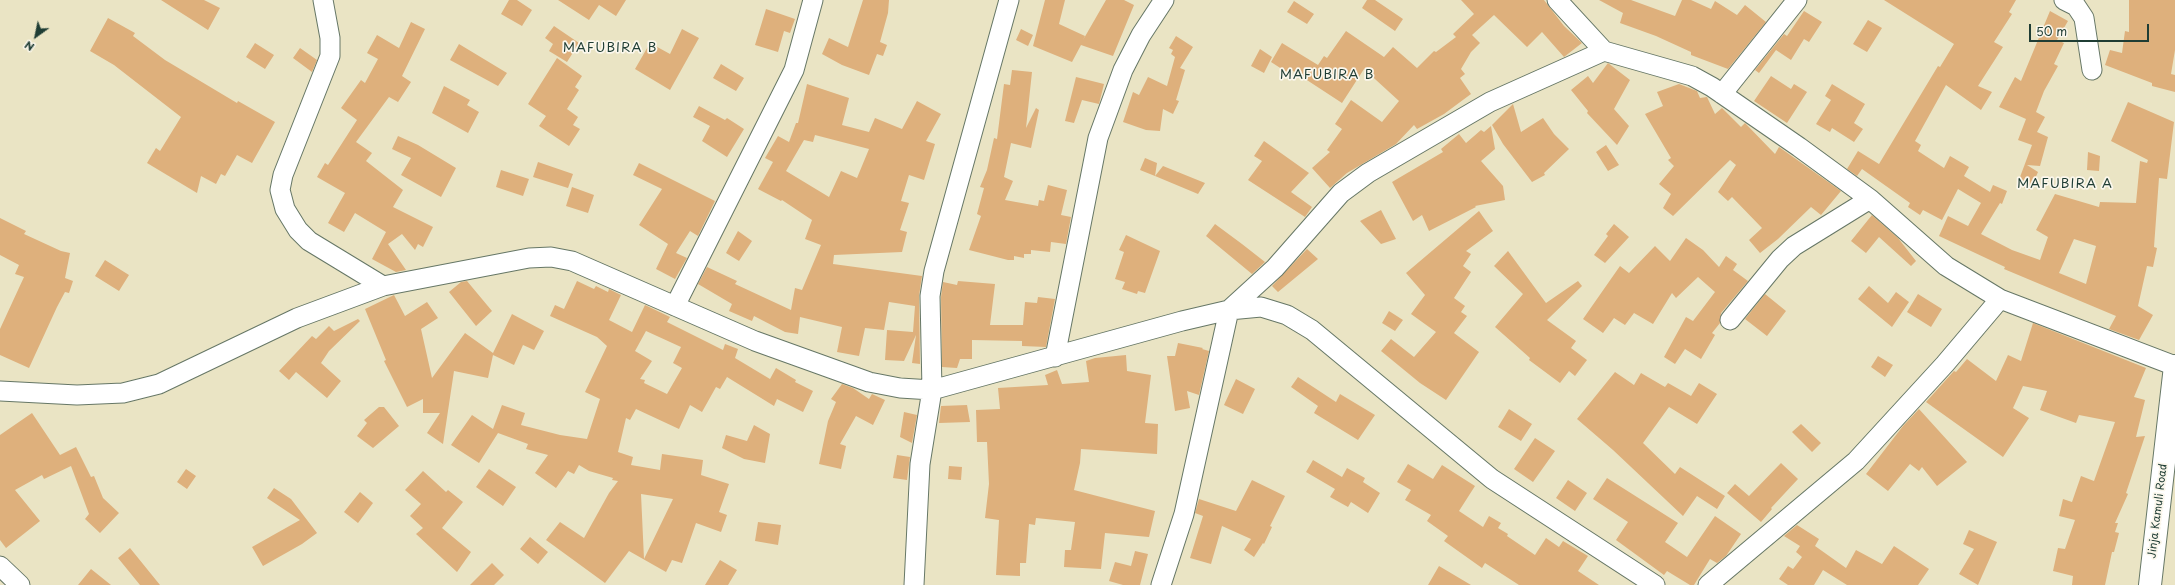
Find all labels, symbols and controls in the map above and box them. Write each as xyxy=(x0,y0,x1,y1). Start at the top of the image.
north arrow xyxy=(16,16,56,56)
scale bar xyxy=(2031,16,2151,42)
text: 50 m xyxy=(2036,22,2067,40)
text: N xyxy=(21,37,37,56)
district label: MAFUBIRA B xyxy=(563,40,657,56)
district label: MAFUBIRA B xyxy=(1280,67,1374,83)
district label: MAFUBIRA A xyxy=(2017,176,2113,192)
street label: Jinja Kamuli Road xyxy=(2146,463,2170,559)

